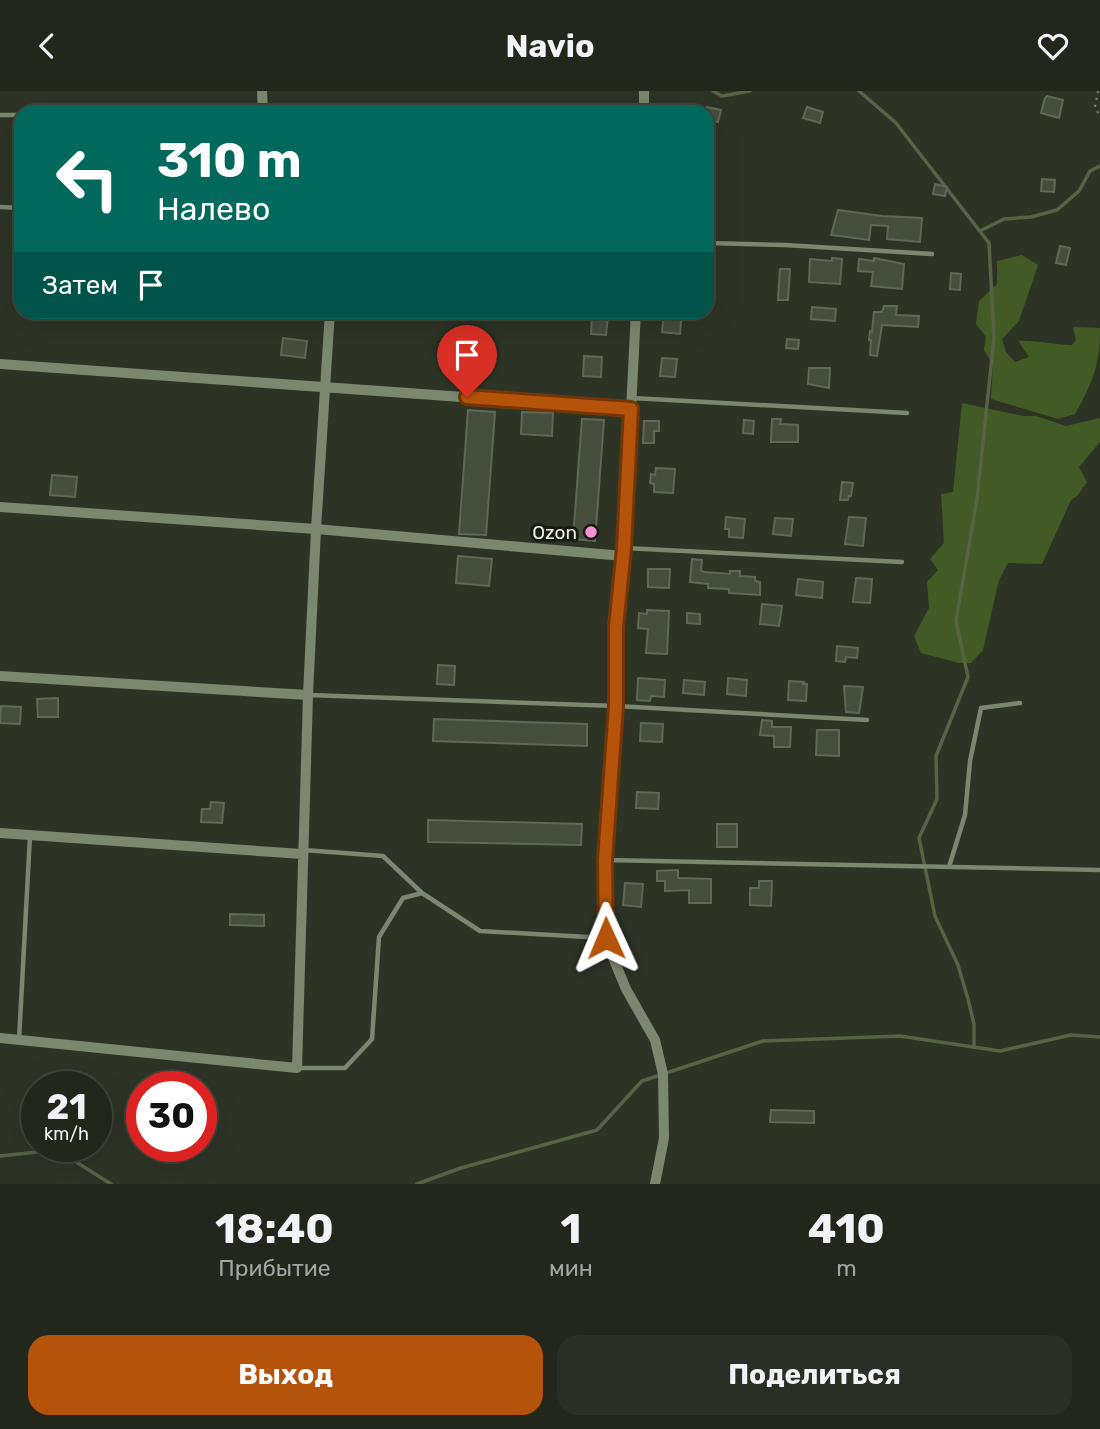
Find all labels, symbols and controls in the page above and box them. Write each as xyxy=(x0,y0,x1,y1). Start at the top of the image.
icon: back xyxy=(28,27,66,65)
text: Navio xyxy=(505,27,595,65)
icon: heart xyxy=(1034,27,1072,65)
text: 310 m xyxy=(157,131,302,189)
icon: left xyxy=(42,133,133,224)
text: Налево xyxy=(157,190,270,228)
icon: arrive xyxy=(132,266,170,304)
text: Затем xyxy=(42,270,118,301)
pin xyxy=(437,325,497,397)
icon: arrive xyxy=(448,336,486,374)
place label: Ozon xyxy=(532,521,577,544)
marker: Ozon xyxy=(583,524,599,540)
position arrow xyxy=(569,901,643,975)
speed limit sign: 30 xyxy=(126,1071,217,1162)
text: 21 xyxy=(46,1086,87,1128)
text: km/h xyxy=(44,1123,89,1145)
text: 18:40 xyxy=(215,1204,334,1254)
text: 1 xyxy=(560,1204,581,1254)
text: 410 xyxy=(808,1204,885,1254)
text: Прибытие xyxy=(218,1254,331,1282)
text: мин xyxy=(549,1254,593,1282)
text: m xyxy=(836,1254,857,1282)
button: Выход xyxy=(28,1335,543,1415)
button: Поделиться xyxy=(557,1335,1072,1415)

